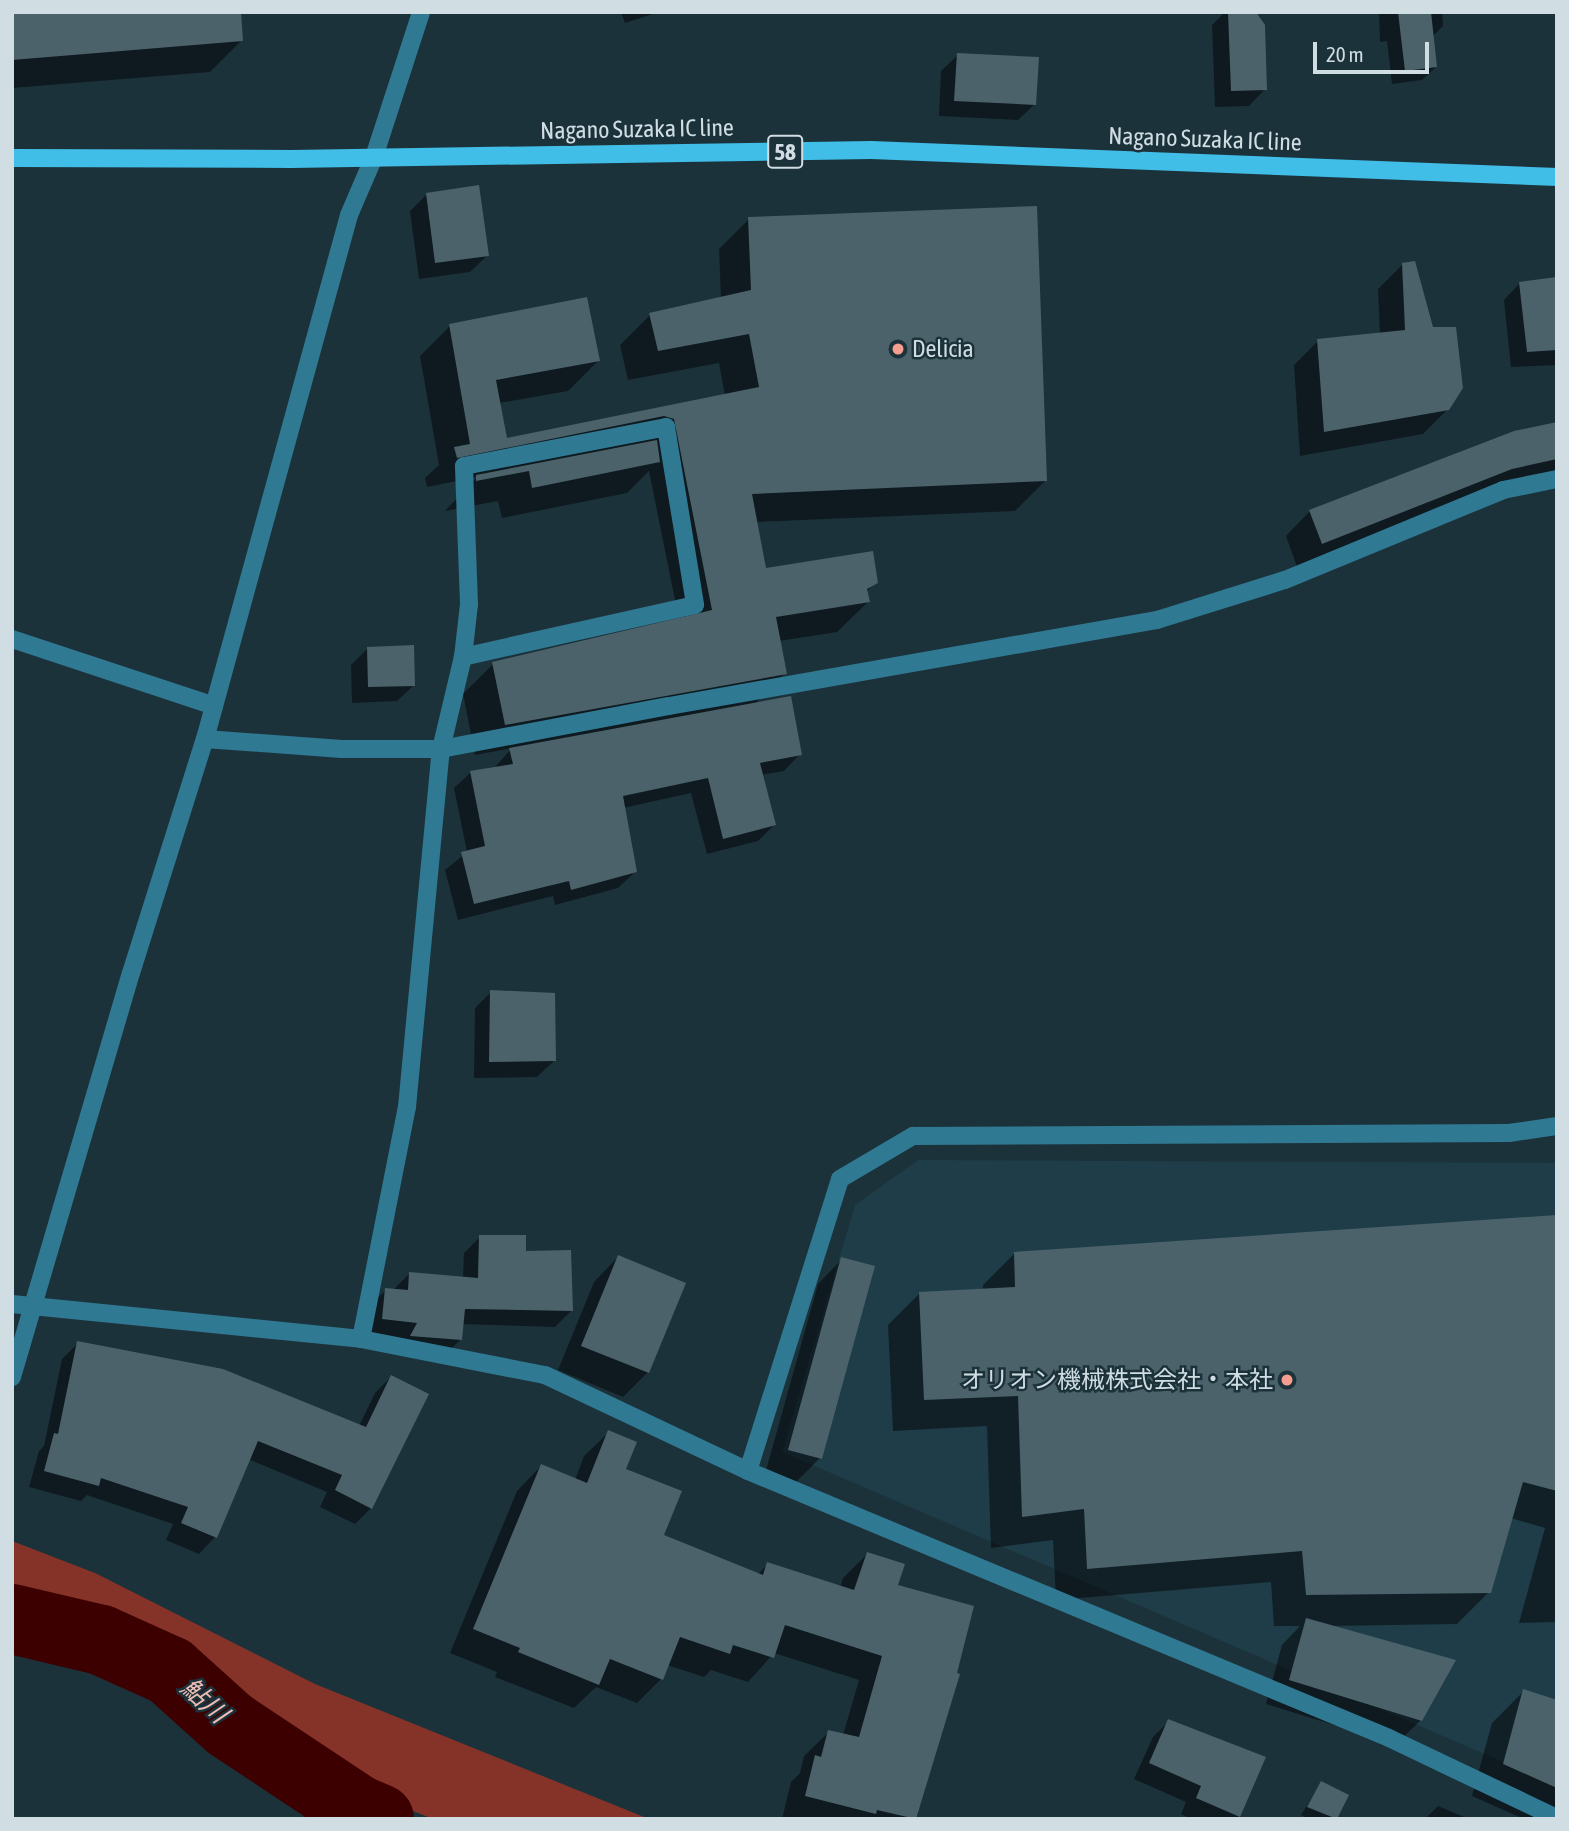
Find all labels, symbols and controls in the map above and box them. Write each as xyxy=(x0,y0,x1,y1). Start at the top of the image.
scale bar xyxy=(1317,28,1432,72)
text: 20 m xyxy=(1326,42,1364,66)
street label: Nagano Suzaka IC line xyxy=(540,113,734,145)
street label: Nagano Suzaka IC line xyxy=(1108,121,1302,157)
road number: 58 xyxy=(766,132,804,172)
place label: Delicia xyxy=(912,335,974,363)
marker: Delicia xyxy=(890,341,906,357)
place label: オリオン機械株式会社・本社 xyxy=(961,1366,1273,1394)
marker: オリオン機械株式会社・本社 xyxy=(1279,1372,1295,1388)
water label: 鮎川 xyxy=(174,1672,234,1730)

